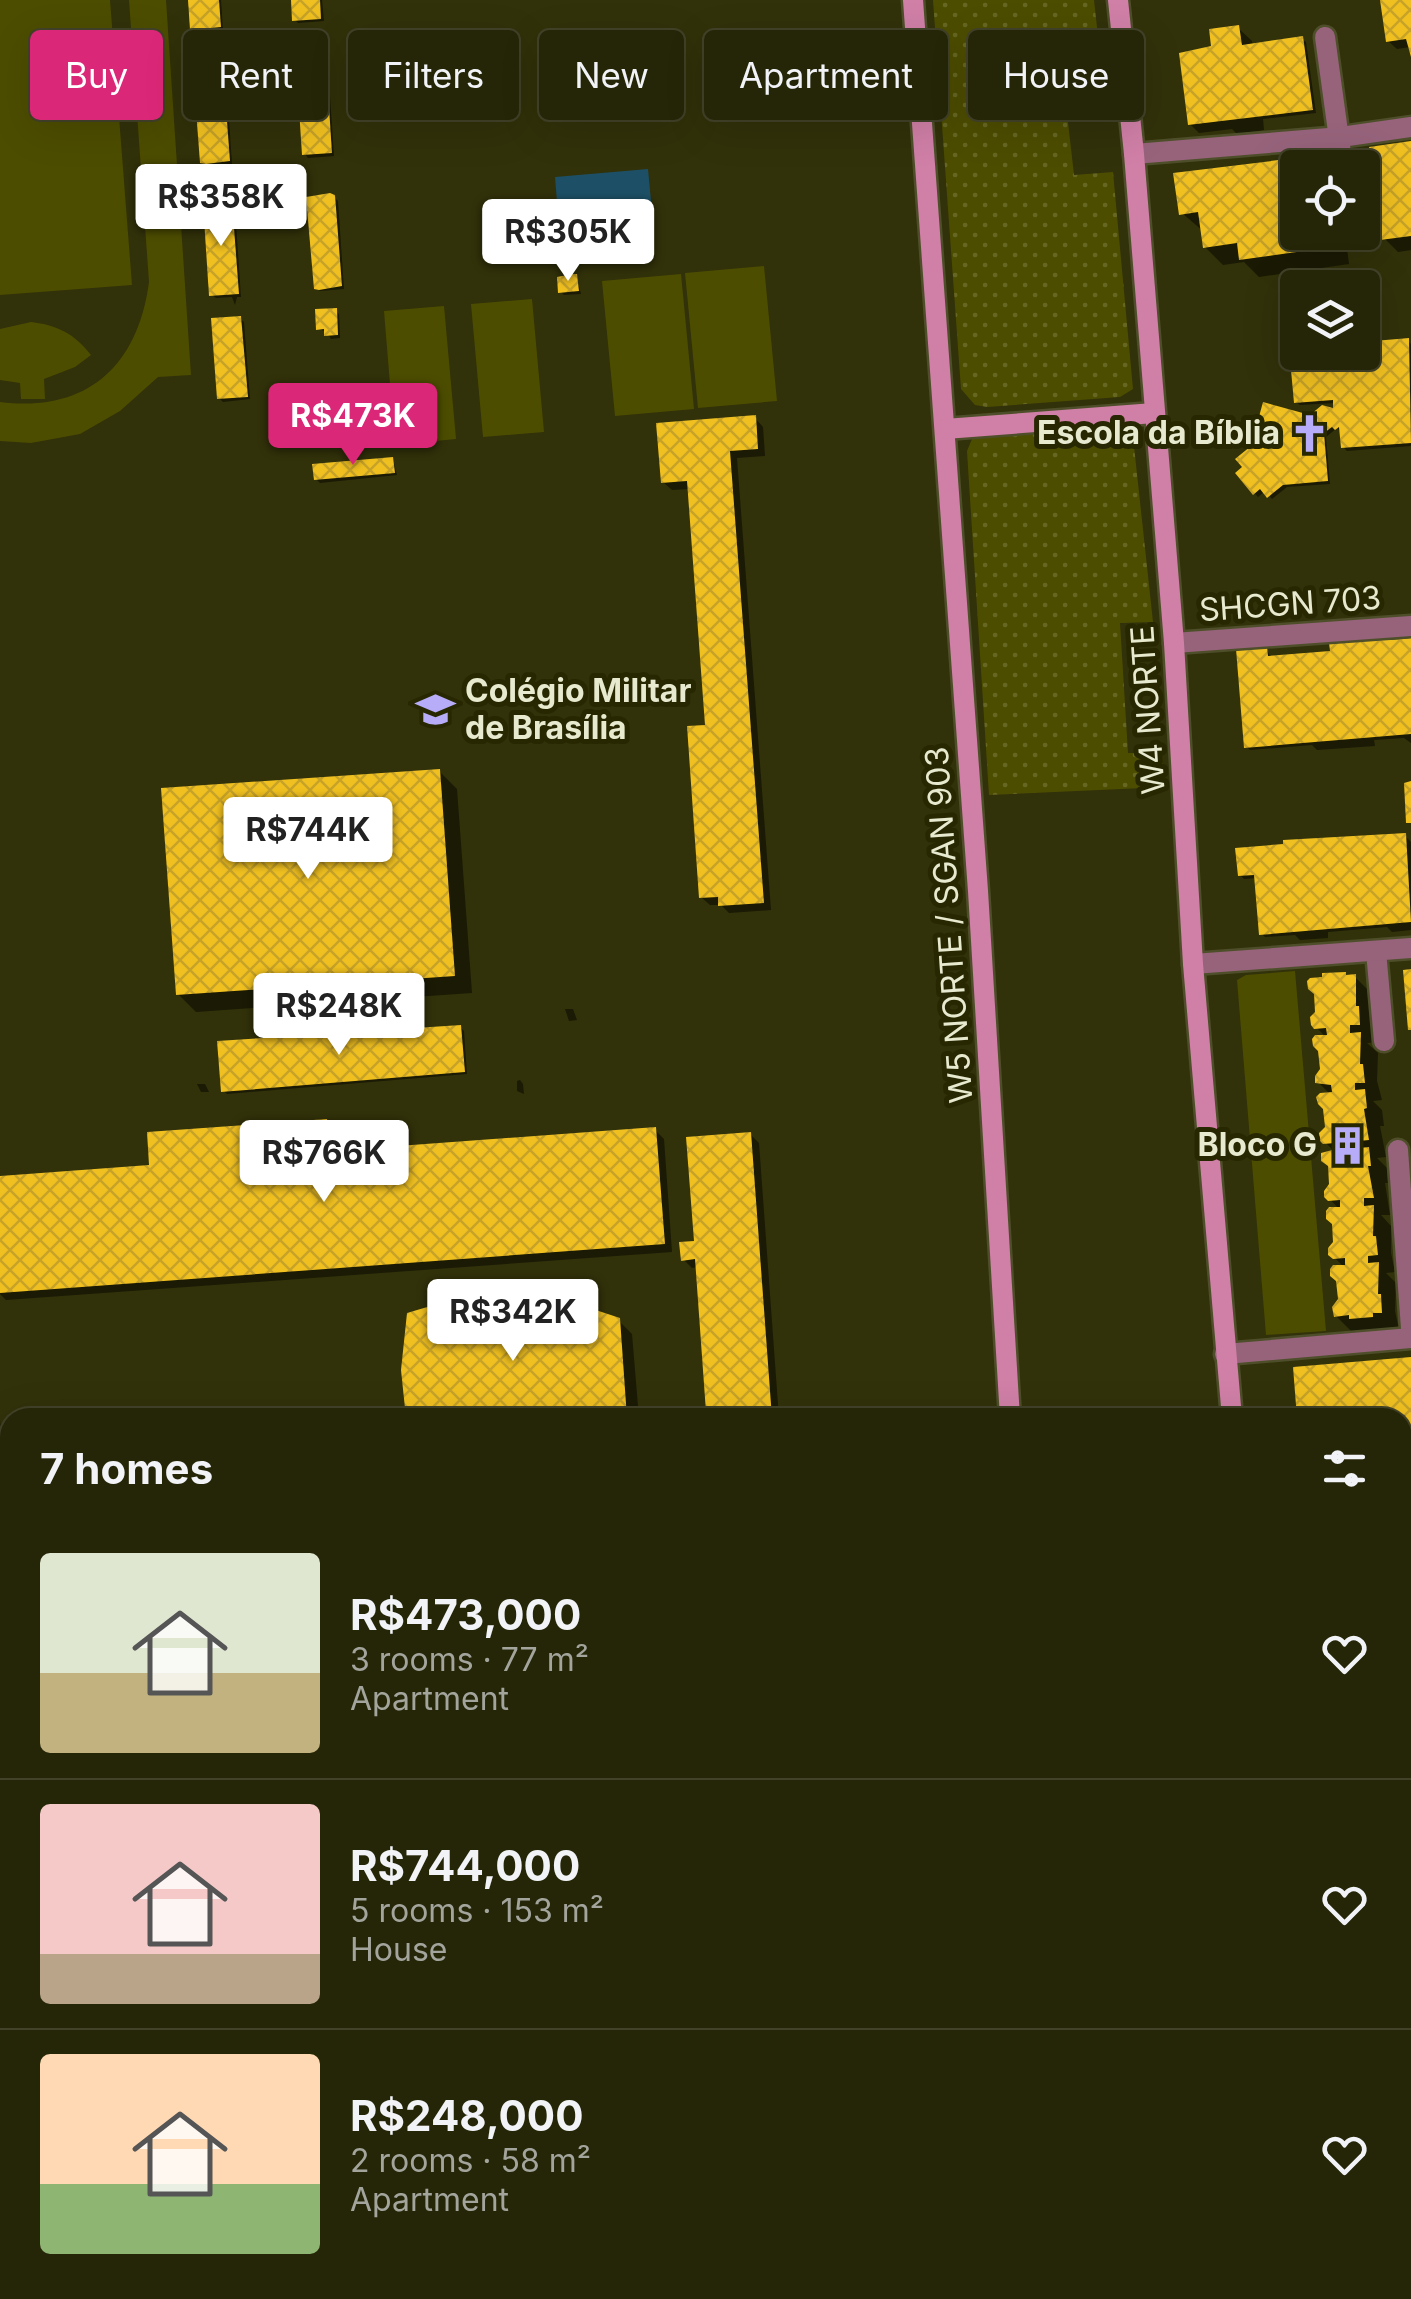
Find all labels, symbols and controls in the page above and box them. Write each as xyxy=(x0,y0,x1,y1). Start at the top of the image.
chip: Buy xyxy=(30,30,163,120)
chip: Rent xyxy=(183,30,328,120)
chip: Filters xyxy=(348,30,519,120)
chip: New xyxy=(539,30,684,120)
chip: Apartment xyxy=(704,30,948,120)
chip: House xyxy=(968,30,1144,120)
map controls xyxy=(1280,150,1380,370)
button: locate xyxy=(1280,150,1380,250)
pin: R$358K xyxy=(140,164,302,249)
text: R$358K xyxy=(158,177,284,216)
pin: R$305K xyxy=(487,199,649,284)
text: R$305K xyxy=(504,212,632,251)
button: layers xyxy=(1280,270,1380,370)
pin: R$473K xyxy=(272,383,434,468)
text: R$473K xyxy=(290,396,416,435)
church icon: Escola da Bíblia xyxy=(1289,412,1331,454)
place label: Escola da Bíblia xyxy=(1037,413,1280,452)
street label: SHCGN 703 xyxy=(1198,578,1382,629)
street label: W4 NORTE xyxy=(1122,624,1173,796)
place label: Colégio Militar de Brasília xyxy=(465,671,691,747)
school or university icon: Colégio Militar de Brasília xyxy=(414,688,456,730)
street label: W5 NORTE / SGAN 903 xyxy=(917,745,980,1105)
pin: R$744K xyxy=(227,797,389,882)
text: R$744K xyxy=(245,810,371,849)
pin: R$248K xyxy=(258,973,420,1058)
text: R$248K xyxy=(275,986,403,1025)
pin: R$766K xyxy=(243,1120,405,1205)
building icon: Bloco G xyxy=(1326,1124,1368,1166)
place label: Bloco G xyxy=(1197,1125,1317,1164)
text: R$766K xyxy=(262,1133,386,1172)
pin: R$342K xyxy=(432,1279,594,1364)
text: R$342K xyxy=(449,1292,577,1331)
icon: filters xyxy=(1317,1441,1372,1496)
text: 7 homes xyxy=(40,1443,213,1494)
text: R$473,000 xyxy=(350,1589,581,1640)
icon: home xyxy=(120,1593,240,1713)
icon: heart xyxy=(1317,1626,1372,1681)
text: 3 rooms · 77 m² xyxy=(350,1640,589,1679)
text: Apartment xyxy=(350,1679,509,1718)
text: R$744,000 xyxy=(350,1840,580,1891)
icon: home xyxy=(120,1844,240,1964)
icon: heart xyxy=(1317,1877,1372,1932)
text: 5 rooms · 153 m² xyxy=(350,1891,604,1930)
text: House xyxy=(350,1930,447,1969)
text: R$248,000 xyxy=(350,2090,584,2141)
icon: home xyxy=(120,2094,240,2214)
icon: heart xyxy=(1317,2127,1372,2182)
text: 2 rooms · 58 m² xyxy=(350,2141,591,2180)
text: Apartment xyxy=(350,2180,509,2219)

